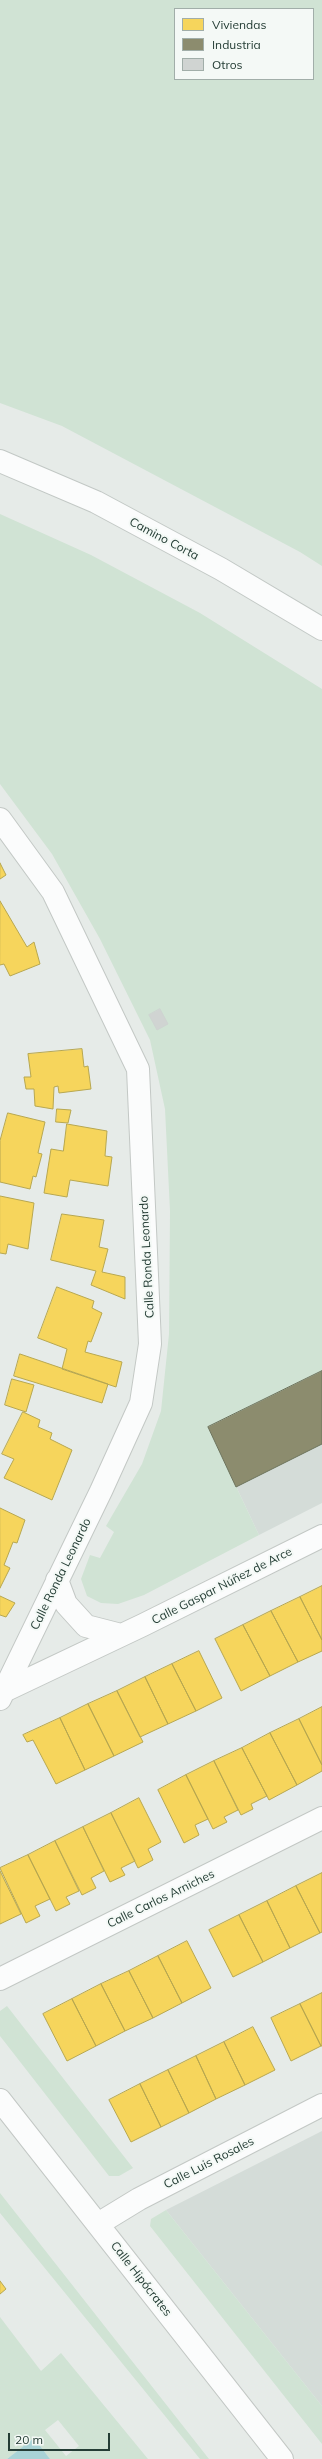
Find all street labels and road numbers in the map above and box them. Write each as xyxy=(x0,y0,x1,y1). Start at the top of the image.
street label: Camino Corta xyxy=(127,515,201,563)
street label: Calle Ronda Leonardo xyxy=(137,1195,157,1319)
street label: Calle Ronda Leonardo xyxy=(28,1516,94,1632)
street label: Calle Gaspar Núñez de Arce xyxy=(149,1544,295,1628)
street label: Calle Carlos Arniches xyxy=(105,1867,217,1931)
street label: Calle Luis Rosales xyxy=(161,2134,257,2192)
street label: Calle Hipócrates xyxy=(107,2239,175,2319)

